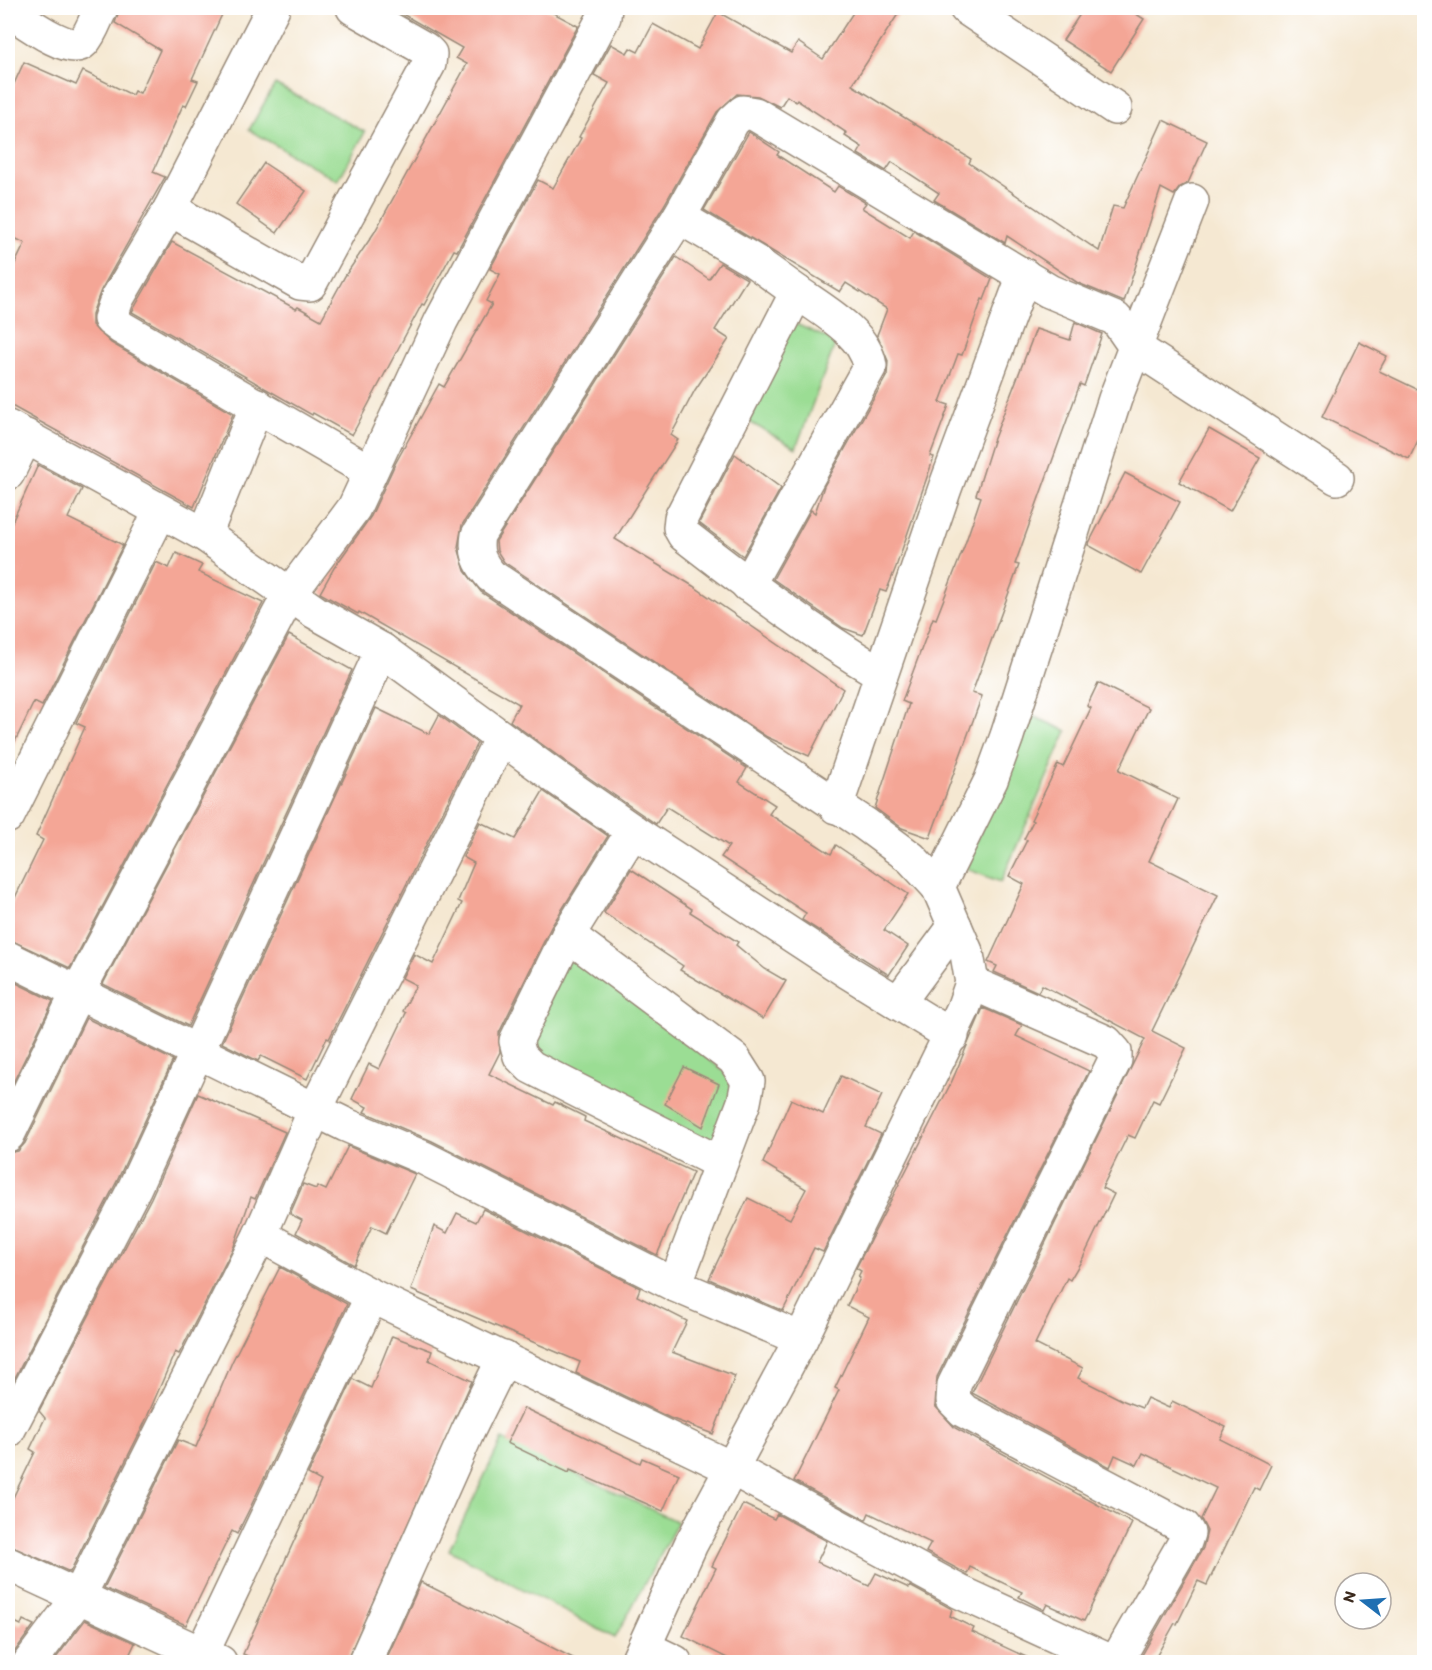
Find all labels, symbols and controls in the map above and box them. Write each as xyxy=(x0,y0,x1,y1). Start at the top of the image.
north arrow xyxy=(1333,1571,1393,1631)
text: N xyxy=(1338,1589,1360,1605)

